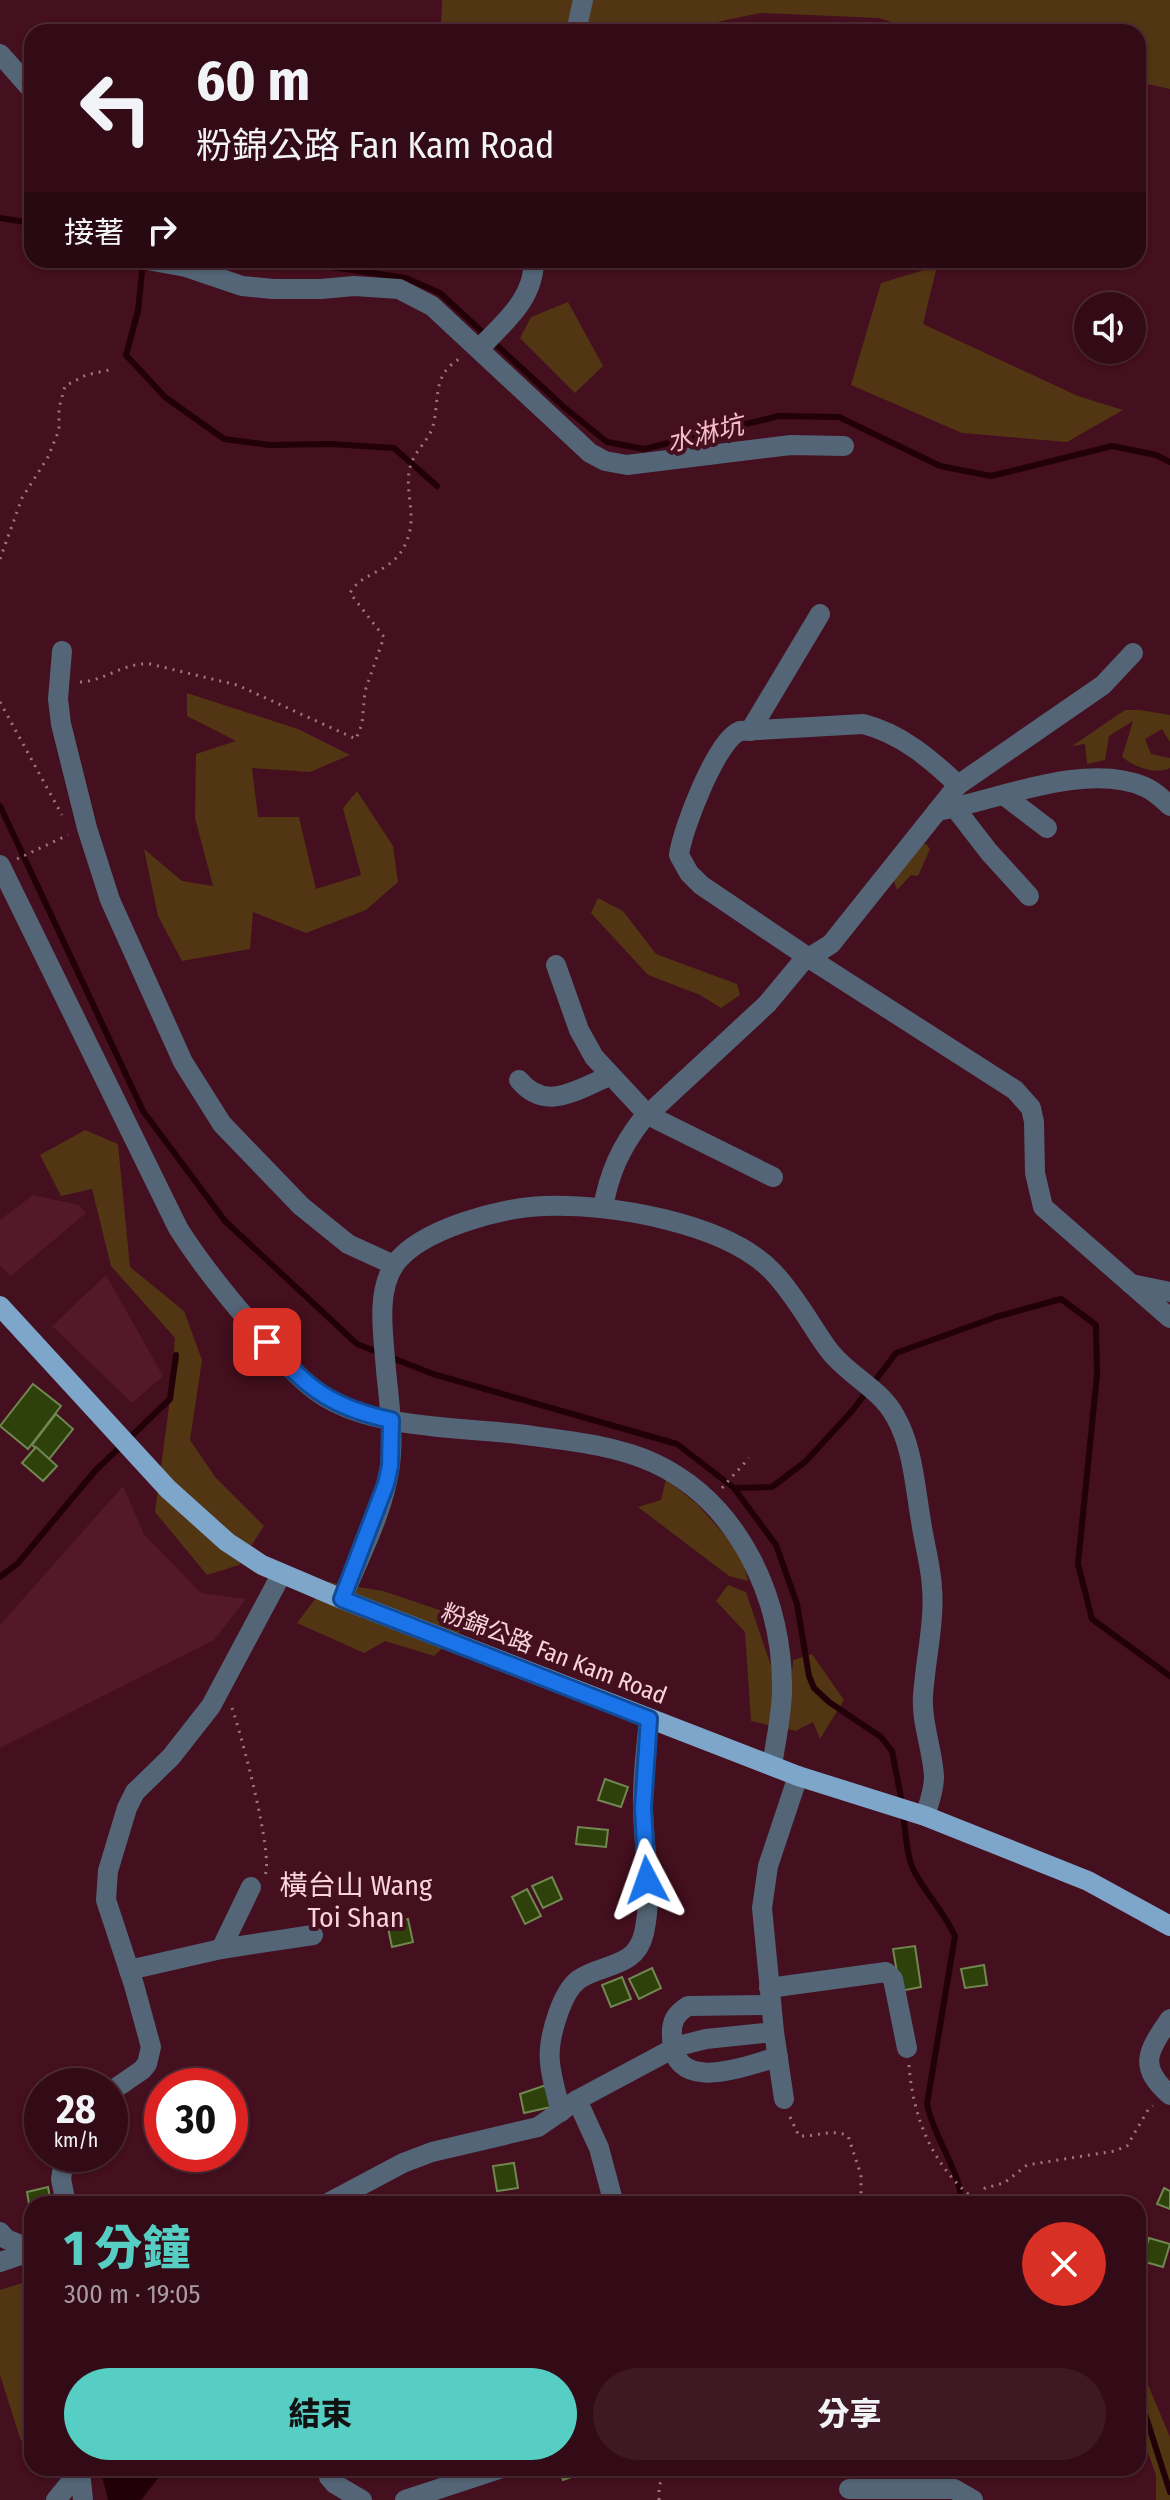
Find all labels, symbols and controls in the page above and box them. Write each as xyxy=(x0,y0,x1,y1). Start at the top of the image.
text: 60 m xyxy=(196,48,310,115)
icon: left xyxy=(64,56,168,160)
text: 粉錦公路 Fan Kam Road xyxy=(196,124,554,168)
icon: right xyxy=(140,208,184,252)
text: 接著 xyxy=(64,215,124,251)
map controls xyxy=(1074,292,1146,364)
button: sound xyxy=(1074,292,1146,364)
water label: 水淋坑 xyxy=(663,409,750,458)
pin xyxy=(233,1308,301,1376)
icon: arrive xyxy=(245,1320,289,1364)
street label: 粉錦公路 Fan Kam Road xyxy=(437,1598,671,1710)
position arrow xyxy=(605,1838,689,1922)
district label: 橫台山 Wang Toi Shan xyxy=(280,1869,433,1934)
speed limit sign: 30 xyxy=(144,2068,248,2172)
text: 28 xyxy=(56,2086,96,2134)
text: km/h xyxy=(54,2128,98,2152)
text: 1 分鐘 xyxy=(64,2220,190,2278)
button: close xyxy=(1022,2222,1106,2306)
text: 300 m · 19:05 xyxy=(64,2279,200,2310)
button: 結束 xyxy=(64,2368,577,2460)
button: 分享 xyxy=(593,2368,1106,2460)

